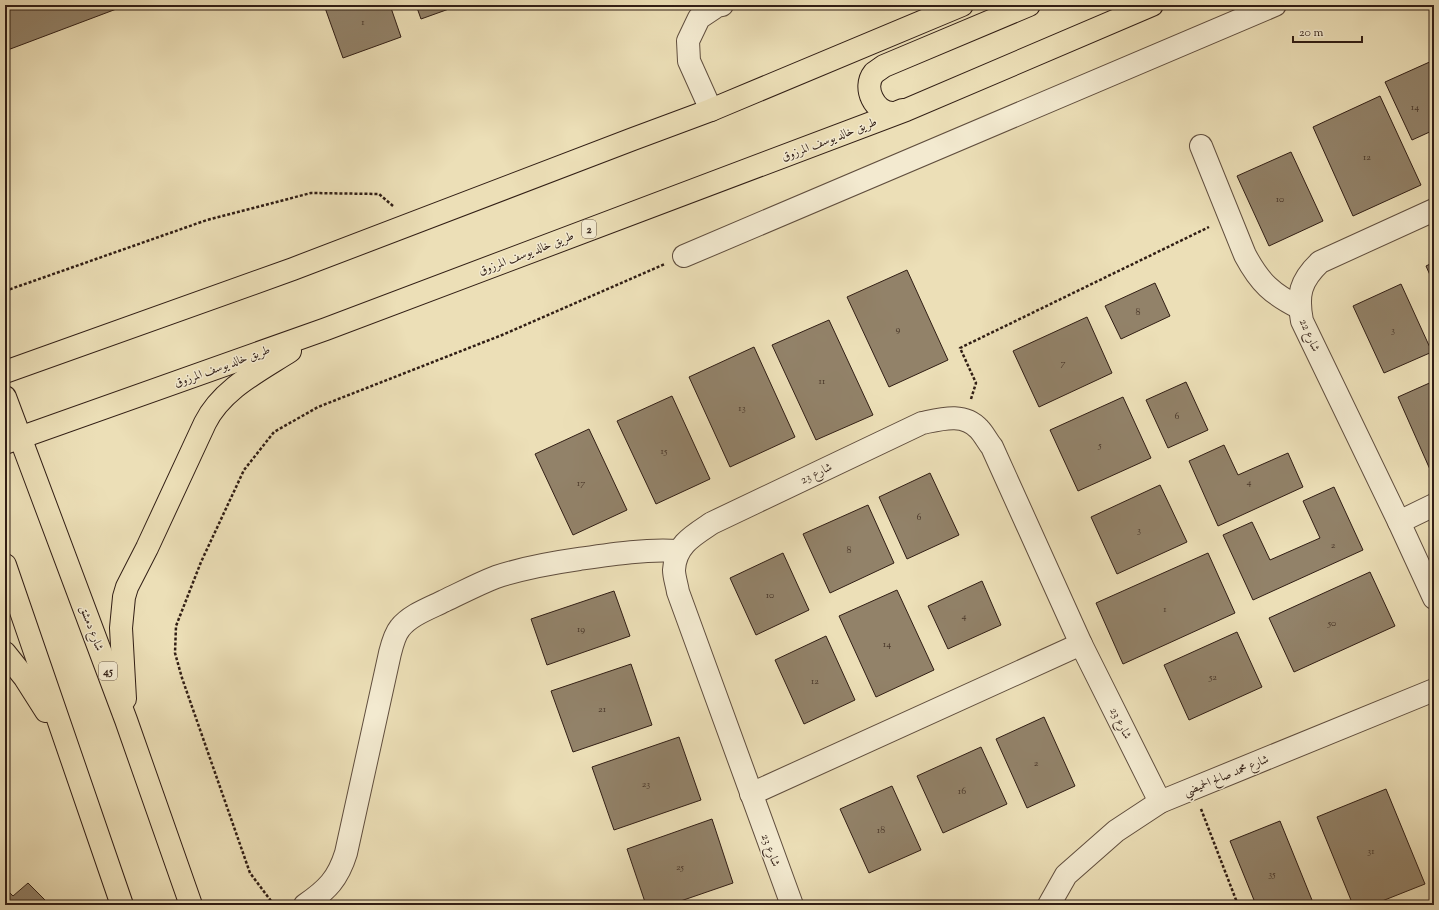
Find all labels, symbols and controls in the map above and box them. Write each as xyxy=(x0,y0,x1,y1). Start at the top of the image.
house number: 1 xyxy=(361,15,365,30)
scale bar xyxy=(1293,18,1362,44)
text: 20 m xyxy=(1299,24,1324,42)
house number: 14 xyxy=(1411,100,1419,115)
street label: طريق خالد يوسف المرزوق xyxy=(779,113,880,166)
house number: 12 xyxy=(1363,150,1371,165)
house number: 10 xyxy=(1276,192,1284,207)
road number: 2 xyxy=(582,220,596,238)
street label: طريق خالد يوسف المرزوق xyxy=(476,227,577,280)
house number: 8 xyxy=(1136,305,1141,320)
street label: شارع 22 xyxy=(1293,316,1324,355)
house number: 9 xyxy=(896,322,901,337)
house number: 3 xyxy=(1391,323,1395,338)
street label: طريق خالد يوسف المرزوق xyxy=(172,341,273,393)
house number: 7 xyxy=(1060,356,1066,371)
house number: 11 xyxy=(819,374,826,389)
house number: 13 xyxy=(738,401,746,416)
house number: 6 xyxy=(1175,409,1180,424)
house number: 5 xyxy=(1097,438,1102,453)
house number: 15 xyxy=(661,444,668,459)
street label: شارع 23 xyxy=(797,458,836,490)
house number: 4 xyxy=(1246,475,1252,490)
house number: 17 xyxy=(577,476,585,491)
house number: 6 xyxy=(917,510,922,525)
house number: 3 xyxy=(1137,523,1141,538)
house number: 2 xyxy=(1331,538,1336,553)
house number: 8 xyxy=(847,543,852,558)
house number: 10 xyxy=(766,588,774,603)
house number: 1 xyxy=(1163,602,1167,617)
street label: شارع دمشق xyxy=(73,603,108,654)
house number: 4 xyxy=(961,609,967,624)
house number: 50 xyxy=(1327,616,1336,631)
house number: 19 xyxy=(577,622,585,637)
house number: 14 xyxy=(883,637,891,652)
road number: 45 xyxy=(99,662,117,680)
house number: 52 xyxy=(1208,670,1217,685)
house number: 12 xyxy=(811,674,819,689)
house number: 21 xyxy=(598,702,607,717)
street label: شارع 23 xyxy=(1104,704,1136,743)
street label: شارع محمد صالح الحميضي xyxy=(1181,751,1272,802)
house number: 2 xyxy=(1034,756,1039,771)
house number: 23 xyxy=(642,777,650,792)
house number: 16 xyxy=(958,784,966,799)
house number: 18 xyxy=(877,823,885,838)
street label: شارع 23 xyxy=(755,831,784,870)
house number: 31 xyxy=(1367,844,1375,859)
house number: 25 xyxy=(676,860,685,875)
house number: 35 xyxy=(1268,867,1276,882)

